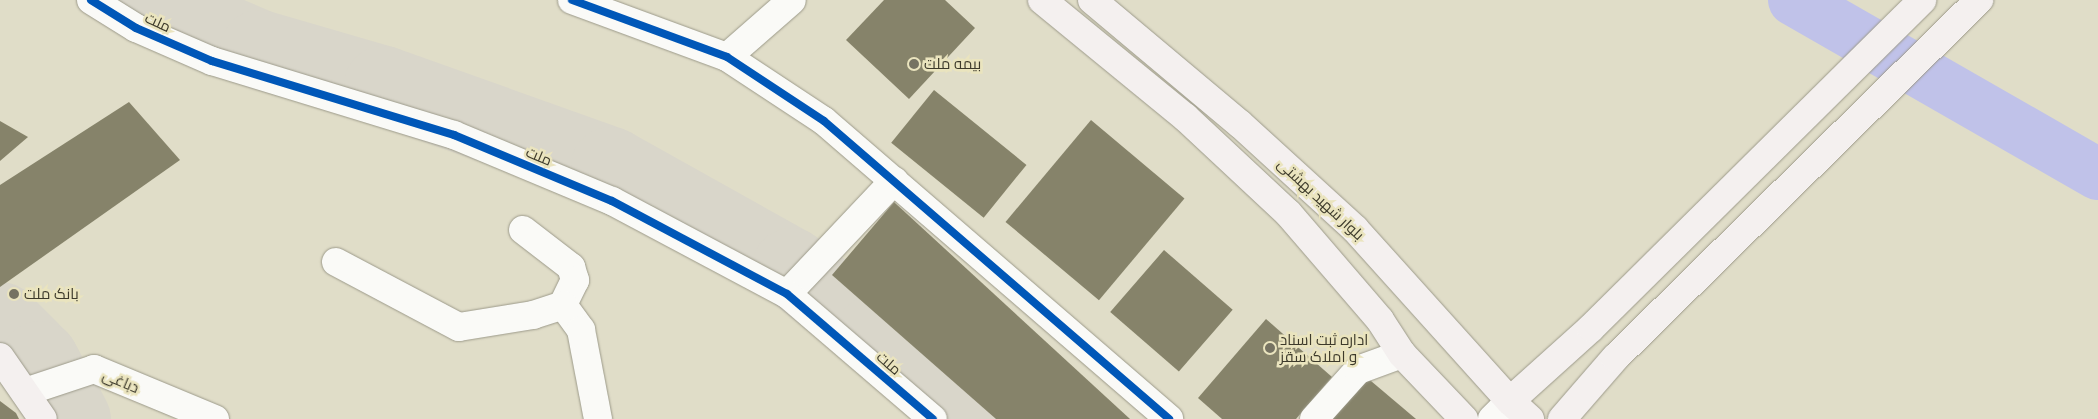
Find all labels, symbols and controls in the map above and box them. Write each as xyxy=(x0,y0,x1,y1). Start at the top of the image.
street label: ملت xyxy=(142,8,174,36)
place label: بیمه ملت xyxy=(924,55,981,73)
marker: بیمه ملت xyxy=(908,58,920,70)
street label: ملت xyxy=(523,143,555,169)
street label: بلوار شهید بهشتی xyxy=(1274,154,1368,244)
place label: بانک ملت xyxy=(24,285,79,303)
marker: بانک ملت xyxy=(8,288,20,300)
place label: اداره ثبت اسناد و املاک سقز xyxy=(1280,330,1368,365)
marker: اداره ثبت اسناد و املاک سقز xyxy=(1264,342,1276,354)
street label: ملت xyxy=(873,348,905,378)
street label: دباغی xyxy=(100,365,142,397)

